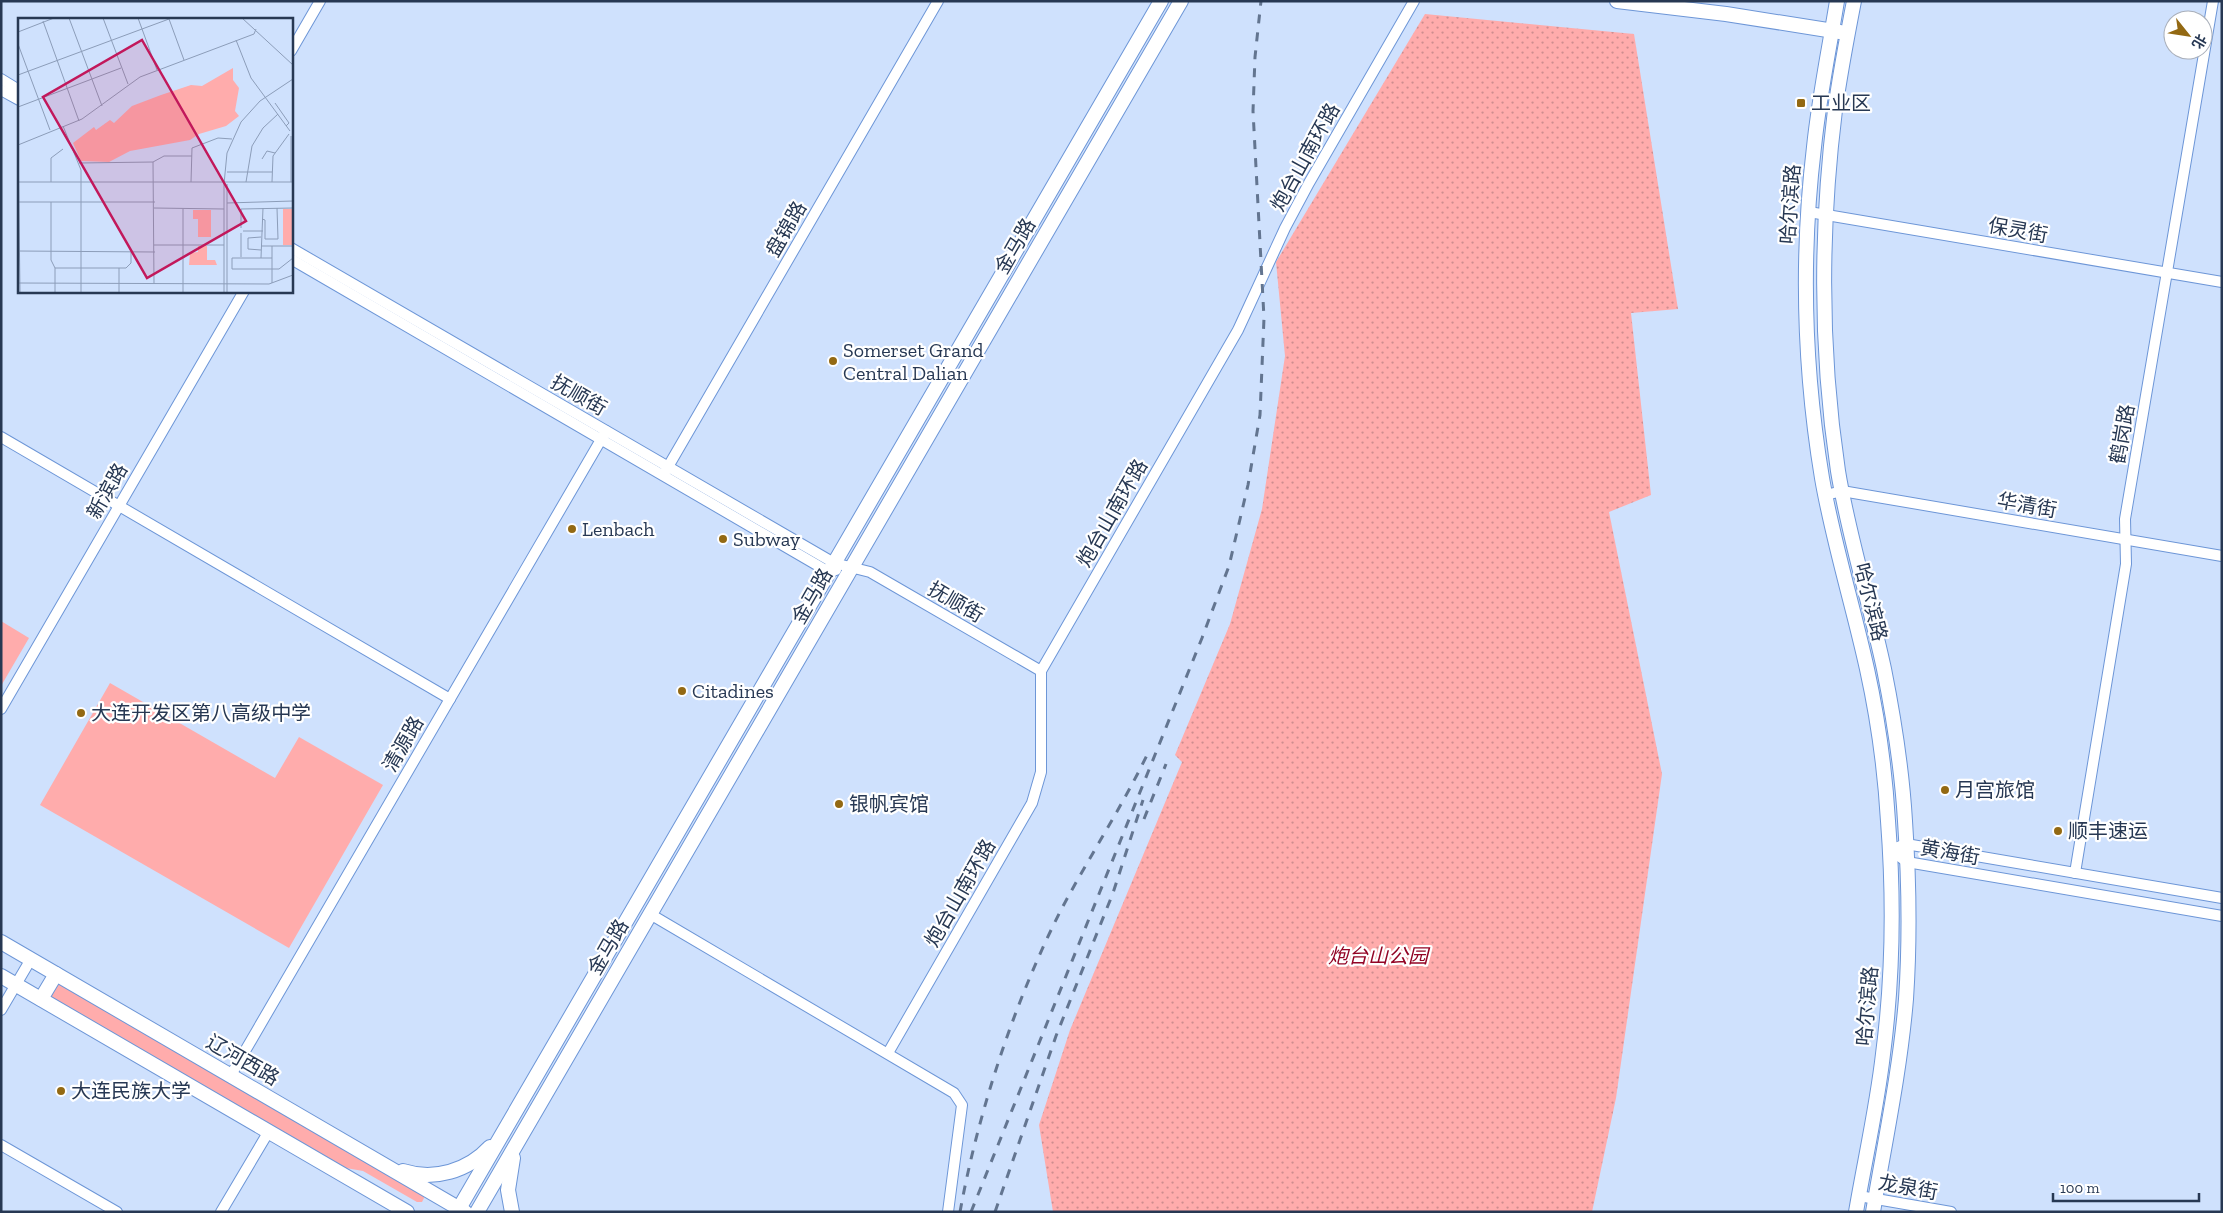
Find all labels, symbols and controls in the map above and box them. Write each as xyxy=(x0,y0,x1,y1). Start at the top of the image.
north arrow xyxy=(2163,10,2213,60)
inset map xyxy=(18,18,292,292)
text: 北 xyxy=(2188,31,2210,52)
place label: 工业区 xyxy=(1811,91,1871,115)
marker: 工业区 xyxy=(1795,97,1807,109)
street label: 炮台山南环路 xyxy=(1265,99,1345,215)
street label: 哈尔滨路 xyxy=(1775,163,1805,245)
street label: 盘锦路 xyxy=(761,197,811,261)
street label: 保灵街 xyxy=(1986,213,2050,247)
street label: 金马路 xyxy=(990,214,1040,278)
place label: Somerset Grand Central Dalian xyxy=(843,338,983,385)
marker: Somerset Grand Central Dalian xyxy=(827,355,839,367)
street label: 抚顺街 xyxy=(547,370,611,420)
street label: 鹤岗路 xyxy=(2105,402,2139,466)
street label: 炮台山南环路 xyxy=(1072,455,1152,571)
street label: 新滨路 xyxy=(82,459,132,523)
street label: 华清街 xyxy=(1995,488,2059,522)
place label: Lenbach xyxy=(582,517,655,541)
marker: Lenbach xyxy=(566,523,578,535)
place label: Subway xyxy=(733,527,801,551)
marker: Subway xyxy=(717,533,729,545)
street label: 哈尔滨路 xyxy=(1850,560,1892,644)
street label: 金马路 xyxy=(787,564,837,628)
street label: 抚顺街 xyxy=(924,577,988,627)
place label: Citadines xyxy=(692,679,774,703)
marker: Citadines xyxy=(676,685,688,697)
place label: 大连开发区第八高级中学 xyxy=(91,701,311,725)
marker: 大连开发区第八高级中学 xyxy=(75,707,87,719)
street label: 清源路 xyxy=(378,712,428,776)
place label: 月宫旅馆 xyxy=(1955,778,2035,802)
marker: 月宫旅馆 xyxy=(1939,784,1951,796)
place label: 银帆宾馆 xyxy=(849,792,929,816)
marker: 银帆宾馆 xyxy=(833,798,845,810)
place label: 顺丰速运 xyxy=(2068,819,2148,843)
marker: 顺丰速运 xyxy=(2052,825,2064,837)
street label: 炮台山南环路 xyxy=(920,835,1000,951)
street label: 黄海街 xyxy=(1918,835,1982,869)
street label: 金马路 xyxy=(583,915,633,979)
park label: 炮台山公园 xyxy=(1328,944,1431,968)
street label: 哈尔滨路 xyxy=(1852,965,1882,1047)
street label: 辽河西路 xyxy=(202,1030,284,1090)
place label: 大连民族大学 xyxy=(71,1079,191,1103)
marker: 大连民族大学 xyxy=(55,1085,67,1097)
street label: 龙泉街 xyxy=(1876,1170,1940,1204)
scale bar xyxy=(2053,1170,2199,1202)
text: 100 m xyxy=(2060,1179,2099,1197)

